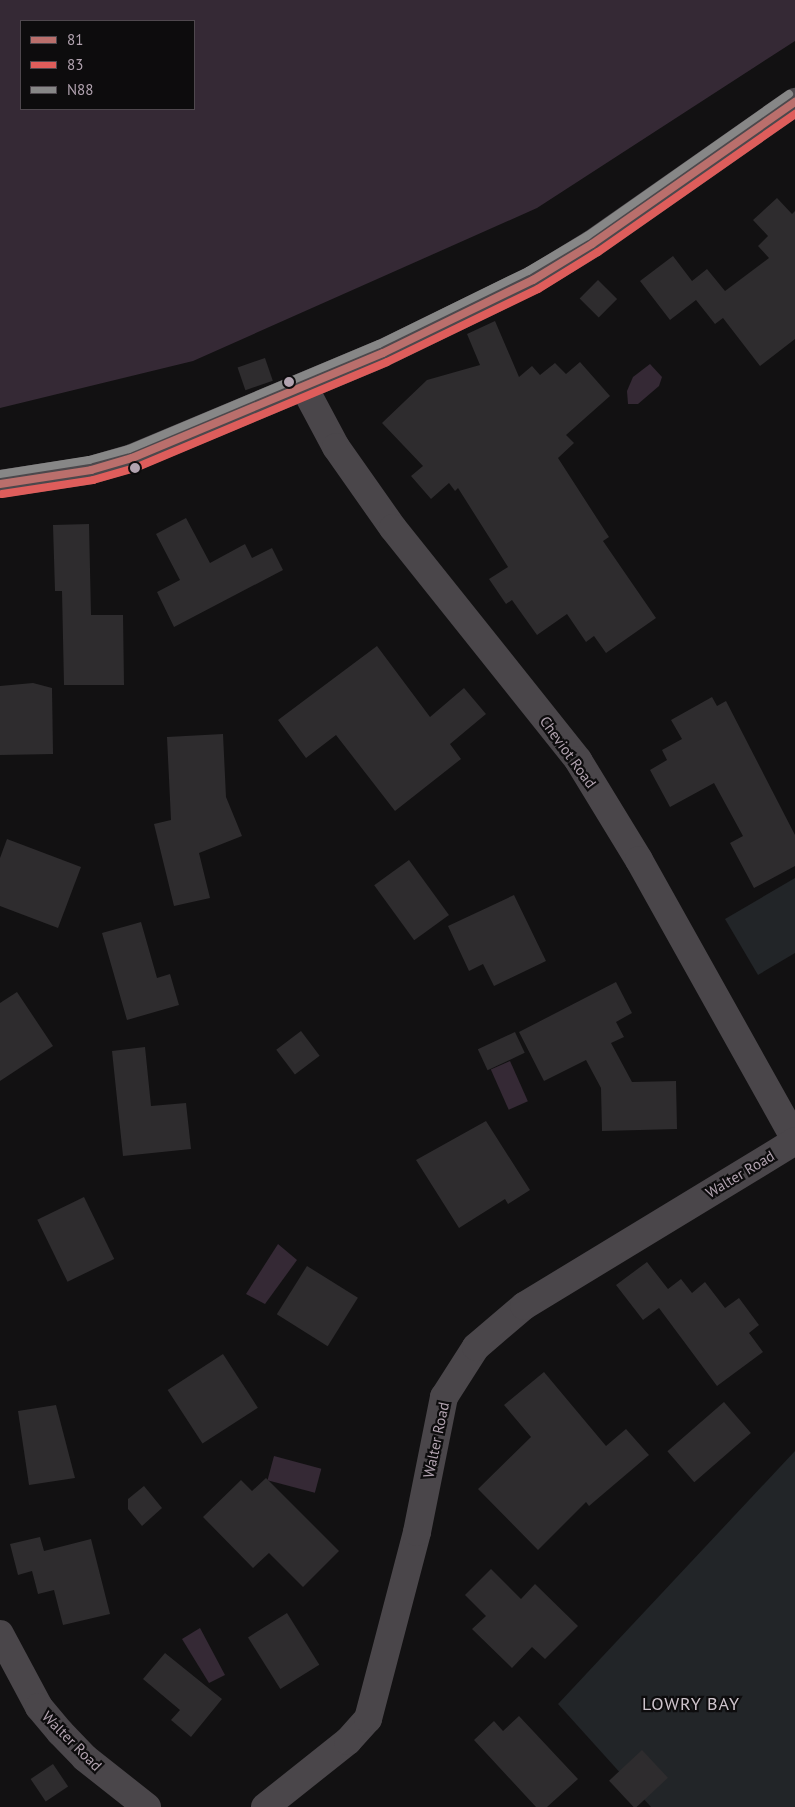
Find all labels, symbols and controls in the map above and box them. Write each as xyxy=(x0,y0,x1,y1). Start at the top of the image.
legend xyxy=(20,20,195,110)
text: 81 xyxy=(67,30,83,49)
text: 83 xyxy=(67,55,83,74)
text: N88 xyxy=(67,80,93,99)
unlabelled marker xyxy=(284,377,294,387)
unlabelled marker xyxy=(130,463,140,473)
street label: Cheviot Road xyxy=(536,713,600,791)
street label: Walter Road xyxy=(702,1146,778,1202)
street label: Walter Road xyxy=(419,1400,453,1480)
district label: LOWRY BAY xyxy=(641,1693,741,1715)
street label: Walter Road xyxy=(38,1707,106,1775)

